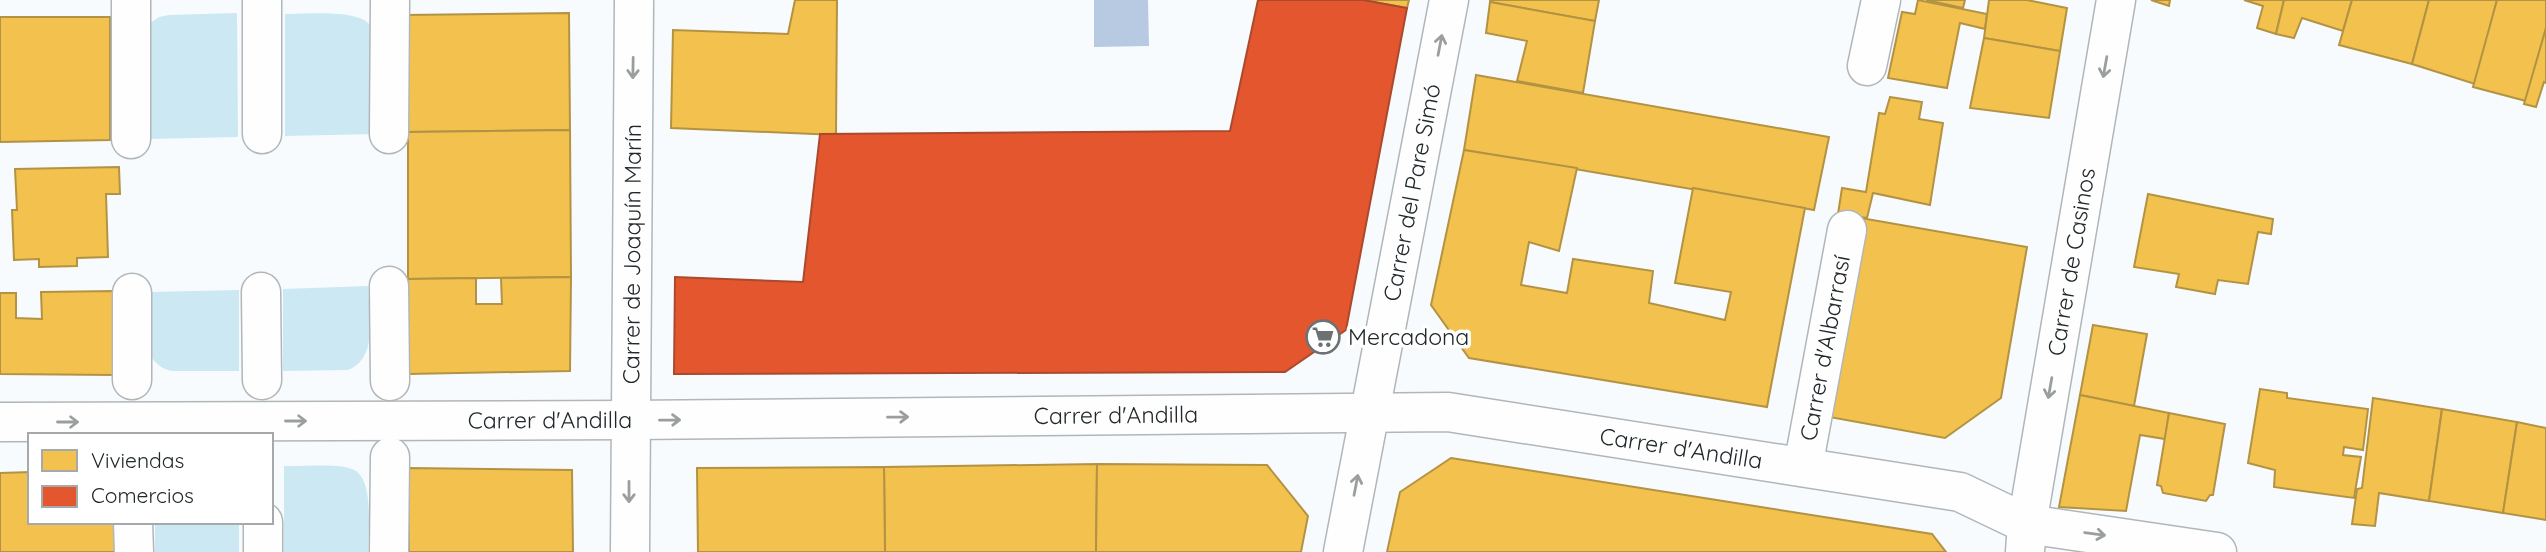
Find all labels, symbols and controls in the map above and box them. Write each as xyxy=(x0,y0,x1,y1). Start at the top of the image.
one-way arrow xyxy=(1434,34,1448,57)
one-way arrow xyxy=(2098,55,2111,78)
one-way arrow xyxy=(626,56,640,79)
street label: Carrer del Pare Simó xyxy=(1376,81,1447,304)
street label: Carrer de Joaquín Marín xyxy=(616,124,647,384)
street label: Carrer de Casinos xyxy=(2041,166,2101,358)
street label: Carrer d'Albarrasí xyxy=(1793,253,1856,443)
supermarket icon: Mercadona xyxy=(1304,318,1342,356)
place label: Mercadona xyxy=(1348,322,1469,351)
one-way arrow xyxy=(2043,376,2056,399)
street label: Carrer d'Andilla xyxy=(1034,399,1198,430)
street label: Carrer d'Andilla xyxy=(468,405,632,435)
one-way arrow xyxy=(886,410,909,424)
one-way arrow xyxy=(658,413,681,427)
one-way arrow xyxy=(284,414,307,428)
one-way arrow xyxy=(56,415,79,429)
street label: Carrer d'Andilla xyxy=(1598,421,1765,475)
legend xyxy=(28,433,273,524)
text: Viviendas xyxy=(91,447,184,473)
one-way arrow xyxy=(1349,474,1363,497)
one-way arrow xyxy=(622,480,636,503)
text: Comercios xyxy=(91,482,194,508)
one-way arrow xyxy=(2083,528,2106,541)

